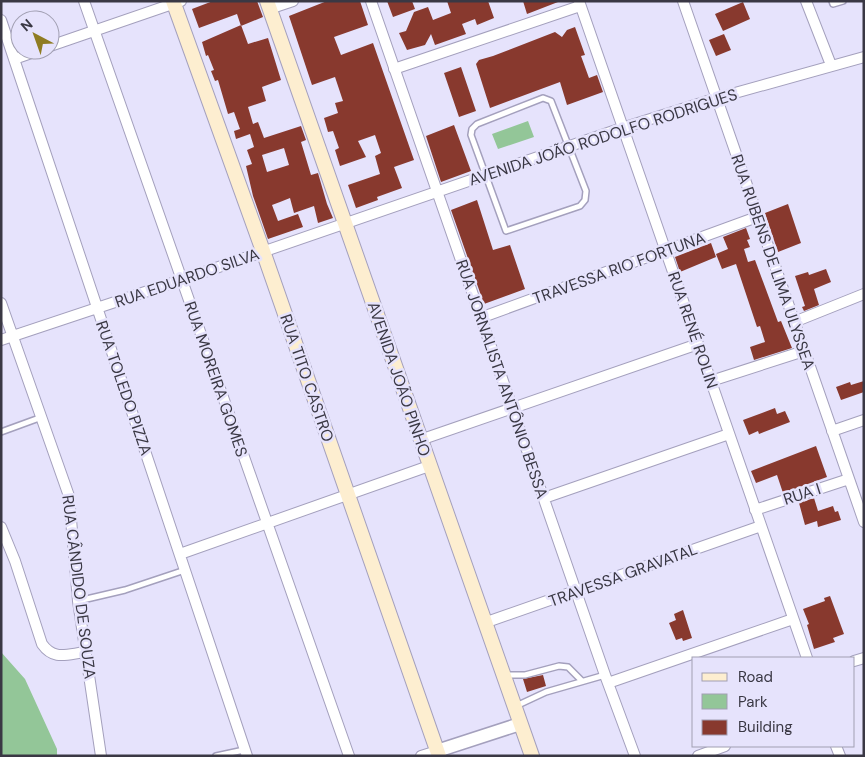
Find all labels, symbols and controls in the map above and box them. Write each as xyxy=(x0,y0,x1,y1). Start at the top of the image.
north arrow xyxy=(10,10,60,60)
text: N xyxy=(17,15,36,35)
street label: AVENIDA JOÃO RODOLFO RODRIGUES xyxy=(466,84,740,190)
street label: RUA RUBENS DE LIMA ULYSSEA xyxy=(726,151,820,373)
street label: TRAVESSA RIO FORTUNA xyxy=(530,227,709,309)
street label: RUA EDUARDO SILVA xyxy=(112,243,262,313)
street label: RUA JORNALISTA ANTÔNIO BESSA xyxy=(451,257,553,502)
street label: RUA RENÉ ROLIN xyxy=(663,269,723,391)
street label: RUA MOREIRA GOMES xyxy=(180,298,252,460)
street label: AVENIDA JOÃO PINHO xyxy=(363,299,435,459)
street label: RUA TITO CASTRO xyxy=(275,311,339,445)
street label: RUA TOLEDO PIZZA xyxy=(91,318,157,459)
street label: RUA I xyxy=(781,478,823,510)
street label: RUA CÂNDIDO DE SOUZA xyxy=(57,494,101,681)
street label: TRAVESSA GRAVATAL xyxy=(546,538,700,612)
legend xyxy=(692,657,855,747)
text: Road xyxy=(738,667,773,687)
text: Park xyxy=(738,692,768,712)
text: Building xyxy=(738,717,793,737)

